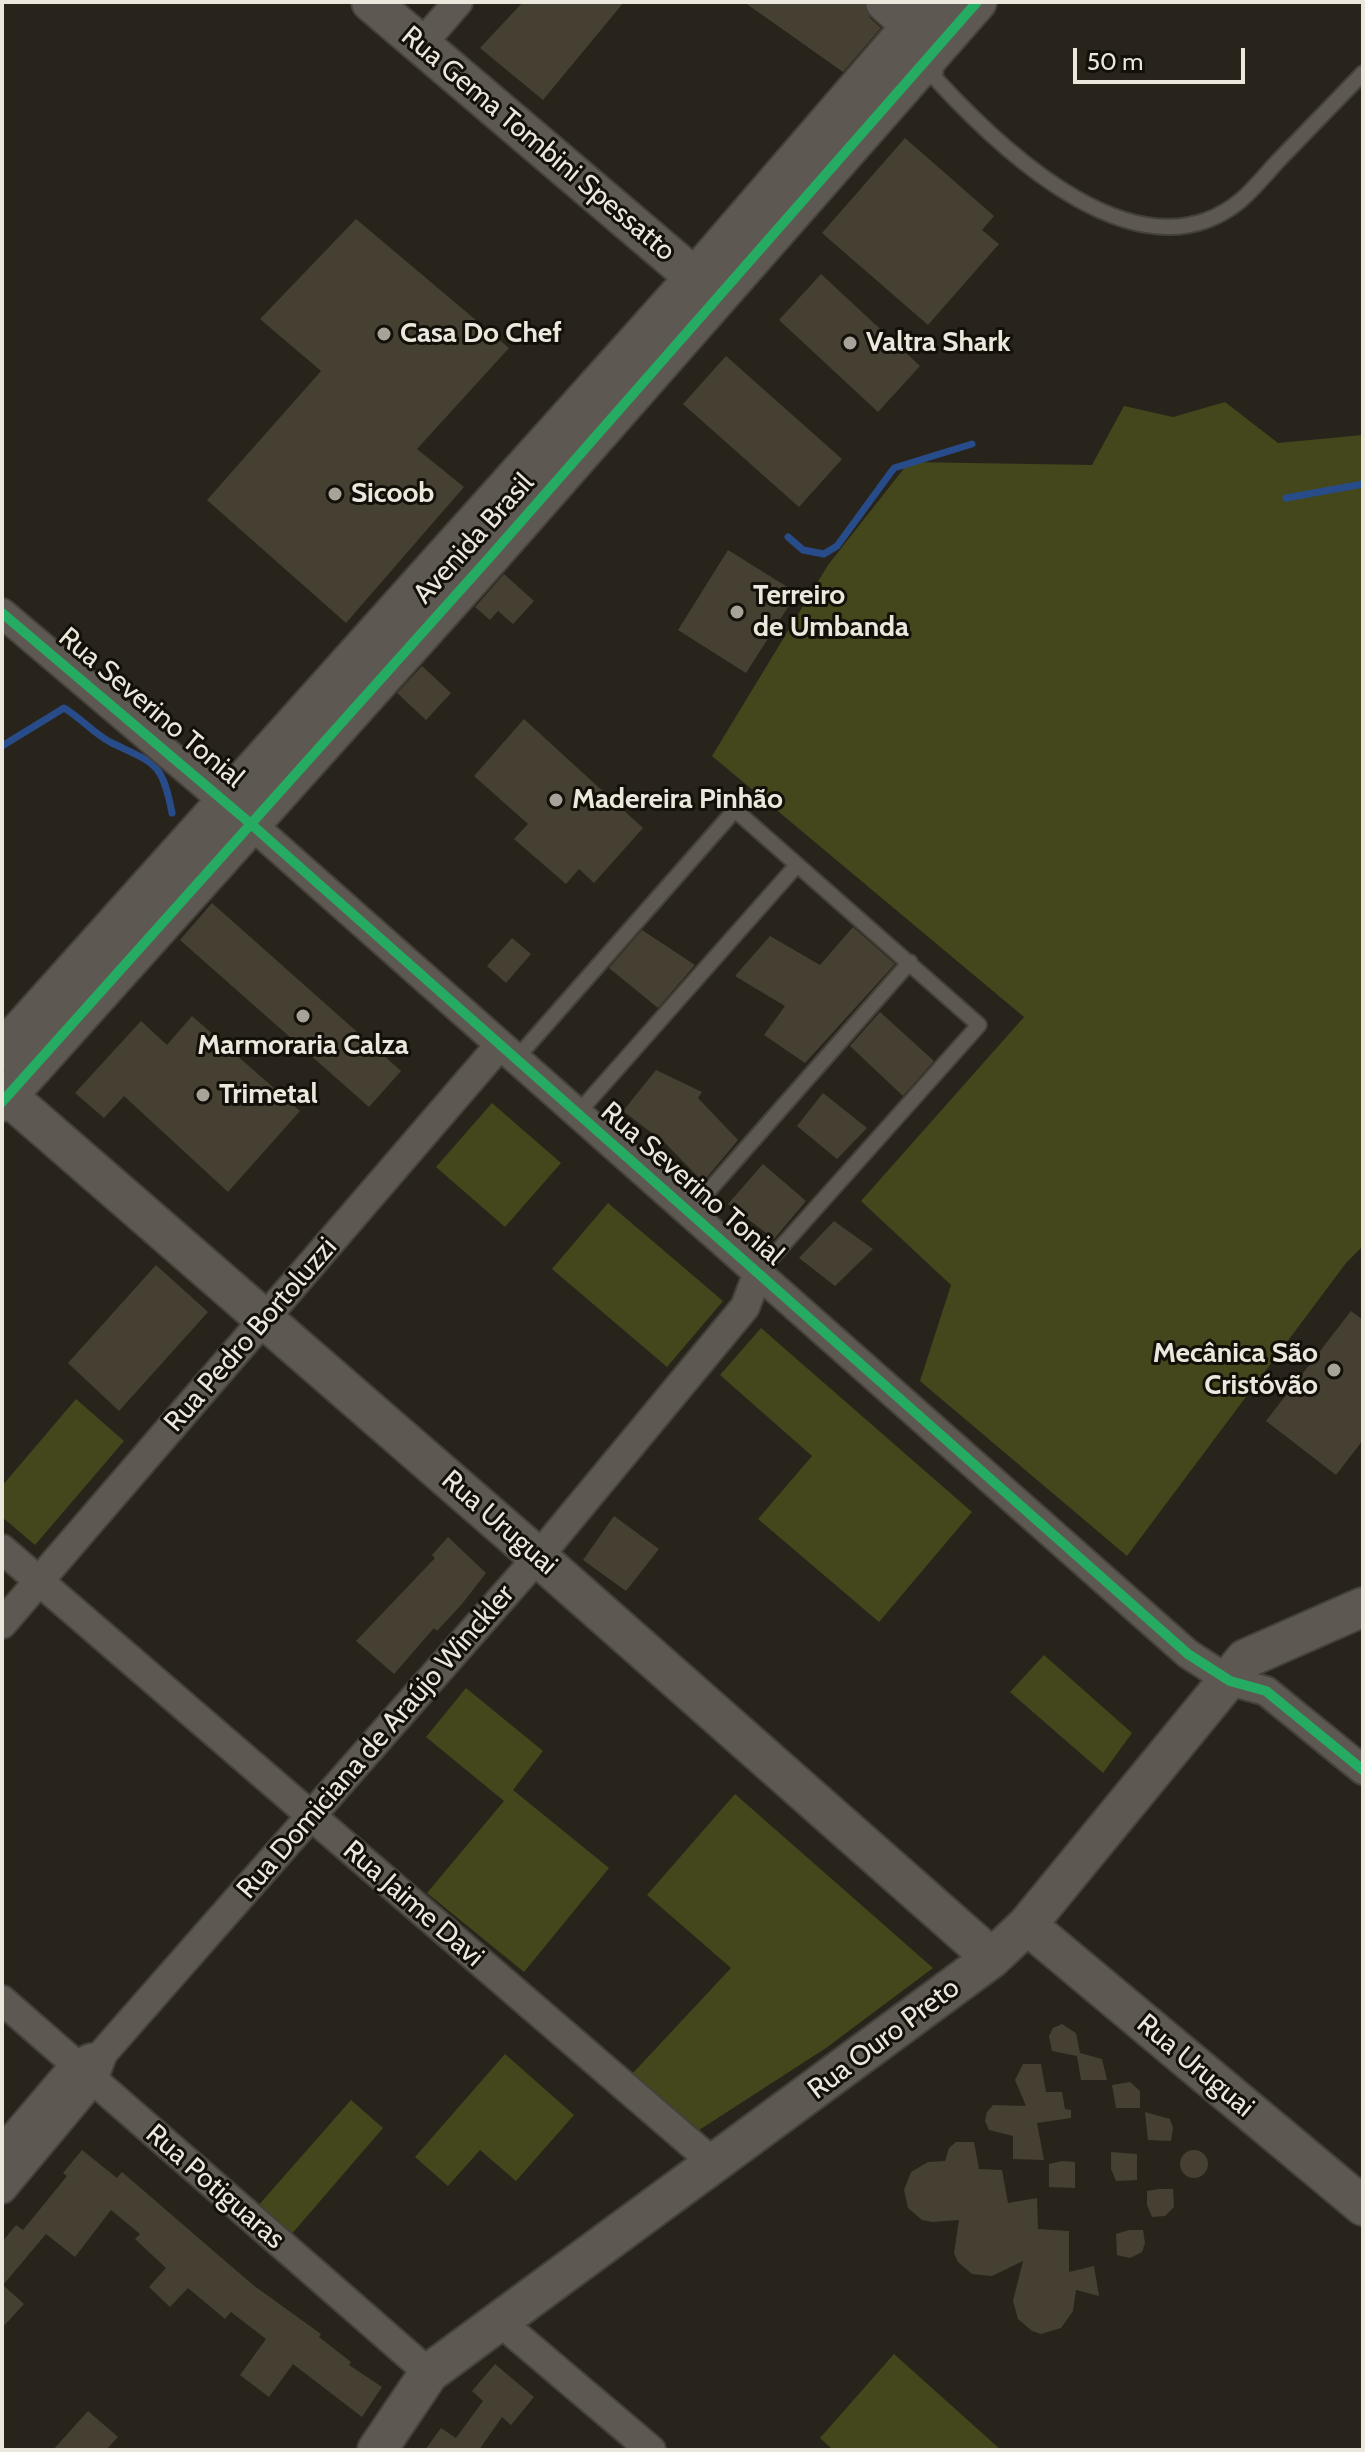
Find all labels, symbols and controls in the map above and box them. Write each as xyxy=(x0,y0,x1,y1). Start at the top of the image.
street label: Rua Gema Tombini Spessatto xyxy=(394,20,682,268)
scale bar xyxy=(1077,32,1249,82)
text: 50 m xyxy=(1087,47,1143,76)
place label: Casa Do Chef xyxy=(400,317,562,351)
marker: Casa Do Chef xyxy=(375,325,393,343)
place label: Valtra Shark xyxy=(866,326,1011,360)
marker: Valtra Shark xyxy=(841,334,859,352)
street label: Avenida Brasil xyxy=(407,467,541,611)
place label: Sicoob xyxy=(351,477,434,511)
marker: Sicoob xyxy=(326,485,344,503)
place label: Terreiro de Umbanda xyxy=(753,579,909,645)
marker: Terreiro de Umbanda xyxy=(728,603,746,621)
street label: Rua Severino Tonial xyxy=(52,621,250,795)
place label: Madereira Pinhão xyxy=(572,783,783,817)
marker: Madereira Pinhão xyxy=(547,791,565,809)
marker: Marmoraria Calza xyxy=(294,1007,312,1025)
place label: Marmoraria Calza xyxy=(197,1029,409,1063)
place label: Trimetal xyxy=(219,1078,318,1112)
marker: Trimetal xyxy=(194,1086,212,1104)
street label: Rua Severino Tonial xyxy=(594,1095,790,1273)
street label: Rua Pedro Bortoluzzi xyxy=(158,1231,344,1439)
place label: Mecânica São Cristóvão xyxy=(1153,1337,1318,1403)
marker: Mecânica São Cristóvão xyxy=(1325,1361,1343,1379)
street label: Rua Uruguai xyxy=(434,1464,564,1582)
street label: Rua Domiciana de Araújo Winckler xyxy=(230,1578,522,1906)
street label: Rua Jaime Davi xyxy=(336,1834,490,1974)
street label: Rua Ouro Preto xyxy=(802,1971,966,2107)
street label: Rua Uruguai xyxy=(1130,2007,1260,2125)
street label: Rua Potiguaras xyxy=(139,2118,291,2256)

